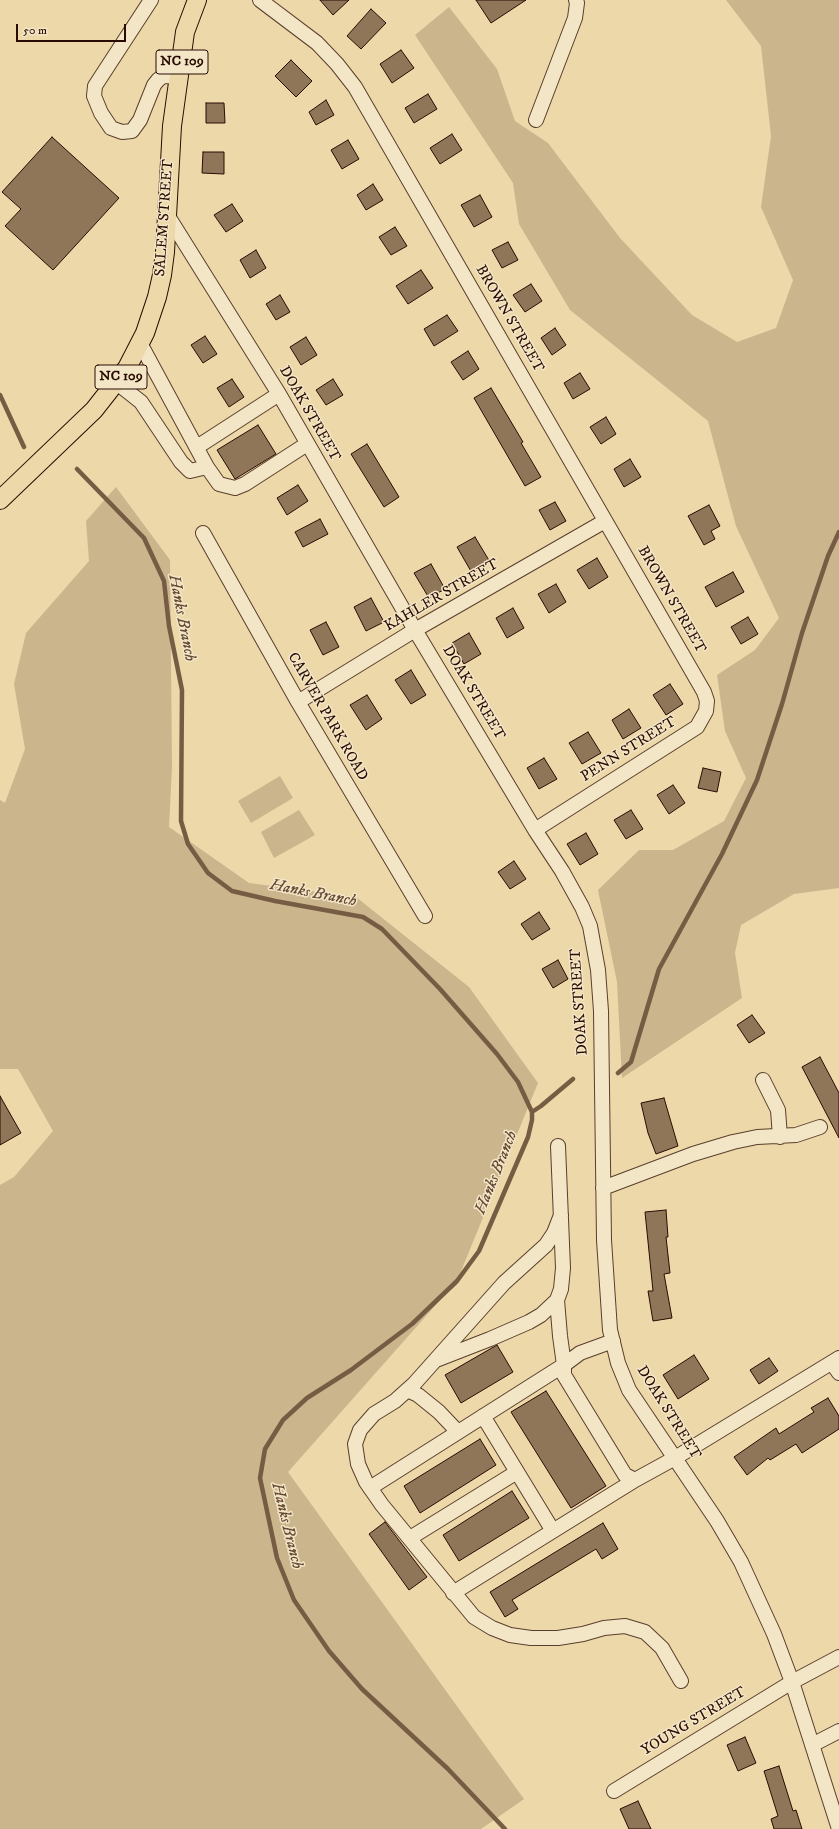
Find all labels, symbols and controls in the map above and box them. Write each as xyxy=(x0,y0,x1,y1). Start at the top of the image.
scale bar xyxy=(18,16,128,42)
text: 50 m xyxy=(23,23,47,38)
road number: NC 109 xyxy=(156,50,208,74)
street label: SALEM STREET xyxy=(152,159,178,277)
street label: BROWN STREET xyxy=(471,262,547,376)
street label: DOAK STREET xyxy=(275,363,343,465)
road number: NC 109 xyxy=(95,365,147,389)
street label: BROWN STREET xyxy=(633,543,709,657)
street label: KAHLER STREET xyxy=(382,556,502,636)
water label: Hanks Branch xyxy=(163,573,199,663)
street label: DOAK STREET xyxy=(438,643,508,743)
street label: CARVER PARK ROAD xyxy=(283,650,371,784)
street label: PENN STREET xyxy=(578,713,680,787)
water label: Hanks Branch xyxy=(268,876,358,912)
street label: DOAK STREET xyxy=(567,948,593,1056)
water label: Hanks Branch xyxy=(472,1129,522,1217)
street label: DOAK STREET xyxy=(632,1363,704,1463)
water label: Hanks Branch xyxy=(266,1481,306,1571)
street label: YOUNG STREET xyxy=(638,1684,750,1760)

